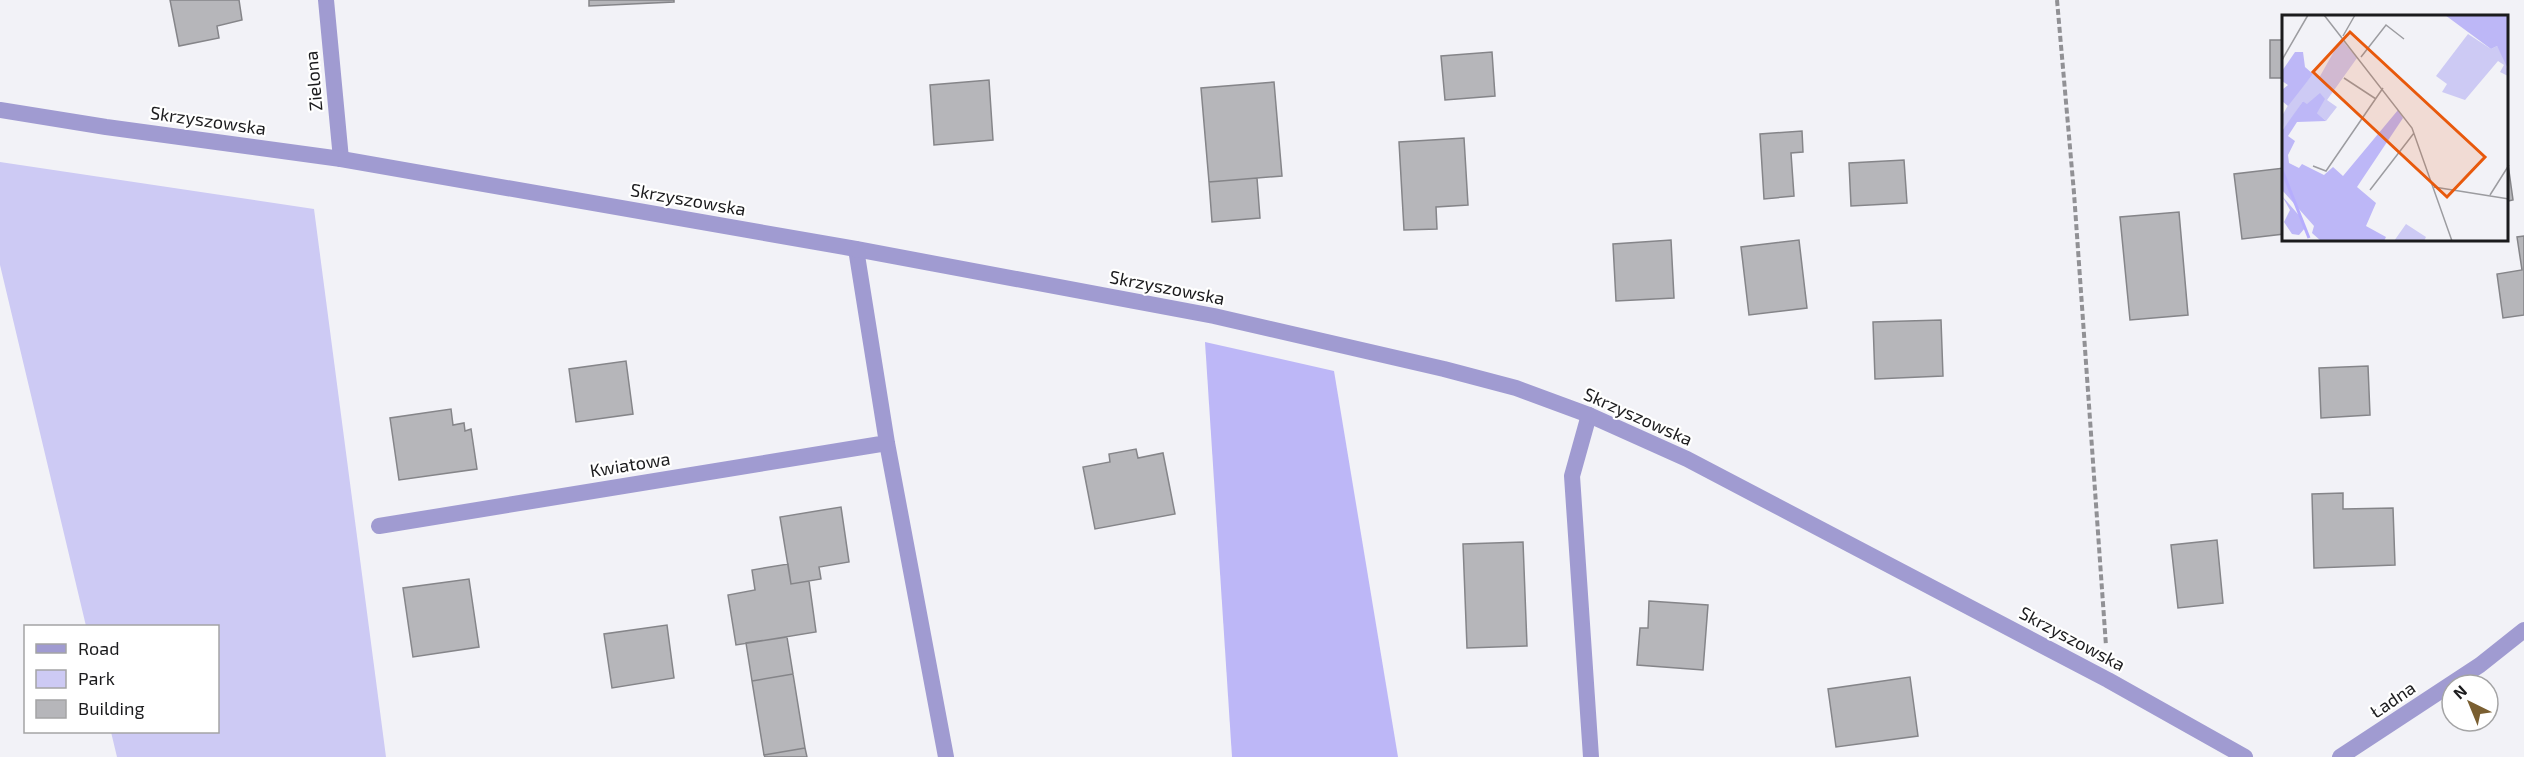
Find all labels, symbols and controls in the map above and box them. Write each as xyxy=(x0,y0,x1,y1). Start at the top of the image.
inset map xyxy=(2282,15,2509,242)
street label: Zielona xyxy=(299,50,327,112)
street label: Skrzyszowska xyxy=(149,101,267,139)
street label: Skrzyszowska xyxy=(629,178,748,220)
street label: Skrzyszowska xyxy=(1108,265,1227,309)
street label: Skrzyszowska xyxy=(1581,382,1696,450)
street label: Kwiatowa xyxy=(588,447,672,481)
street label: Skrzyszowska xyxy=(2016,601,2129,675)
legend xyxy=(24,625,219,733)
text: Road xyxy=(78,637,119,659)
text: Park xyxy=(78,667,115,689)
north arrow xyxy=(2440,673,2500,733)
street label: Ładna xyxy=(2366,676,2419,722)
text: N xyxy=(2449,681,2470,703)
text: Building xyxy=(78,697,145,719)

